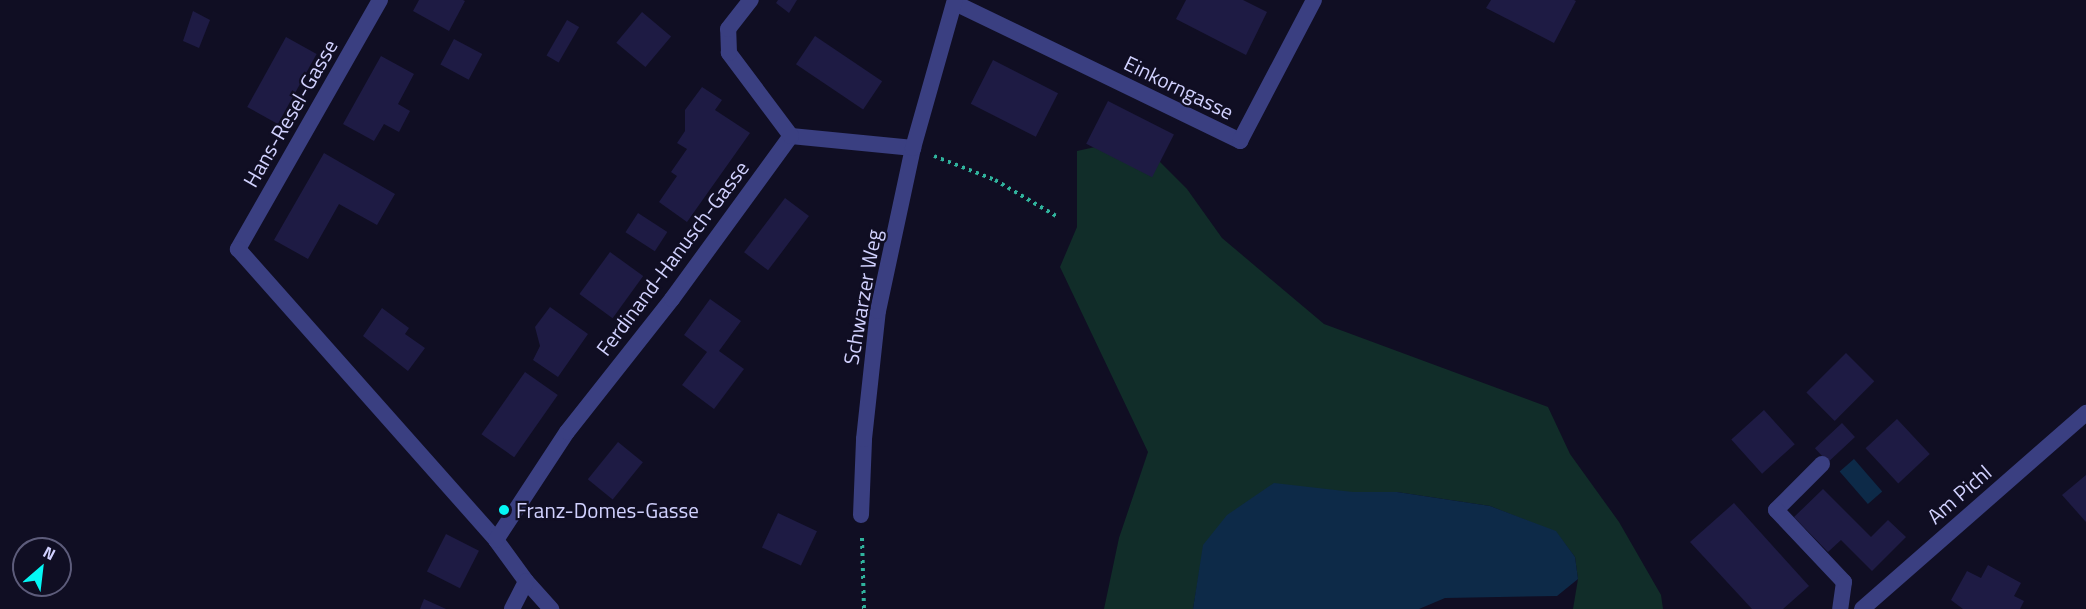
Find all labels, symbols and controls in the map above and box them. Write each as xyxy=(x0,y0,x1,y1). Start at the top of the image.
street label: Hans-Resel-Gasse xyxy=(238,35,342,191)
street label: Einkorngasse xyxy=(1120,50,1238,124)
street label: Ferdinand-Hanusch-Gasse xyxy=(590,156,754,360)
street label: Schwarzer Weg xyxy=(838,227,886,367)
street label: Am Pichl xyxy=(1922,459,1996,529)
place label: Franz-Domes-Gasse xyxy=(516,497,699,523)
marker: Franz-Domes-Gasse xyxy=(497,503,511,517)
north arrow xyxy=(12,537,72,597)
text: N xyxy=(39,540,60,566)

